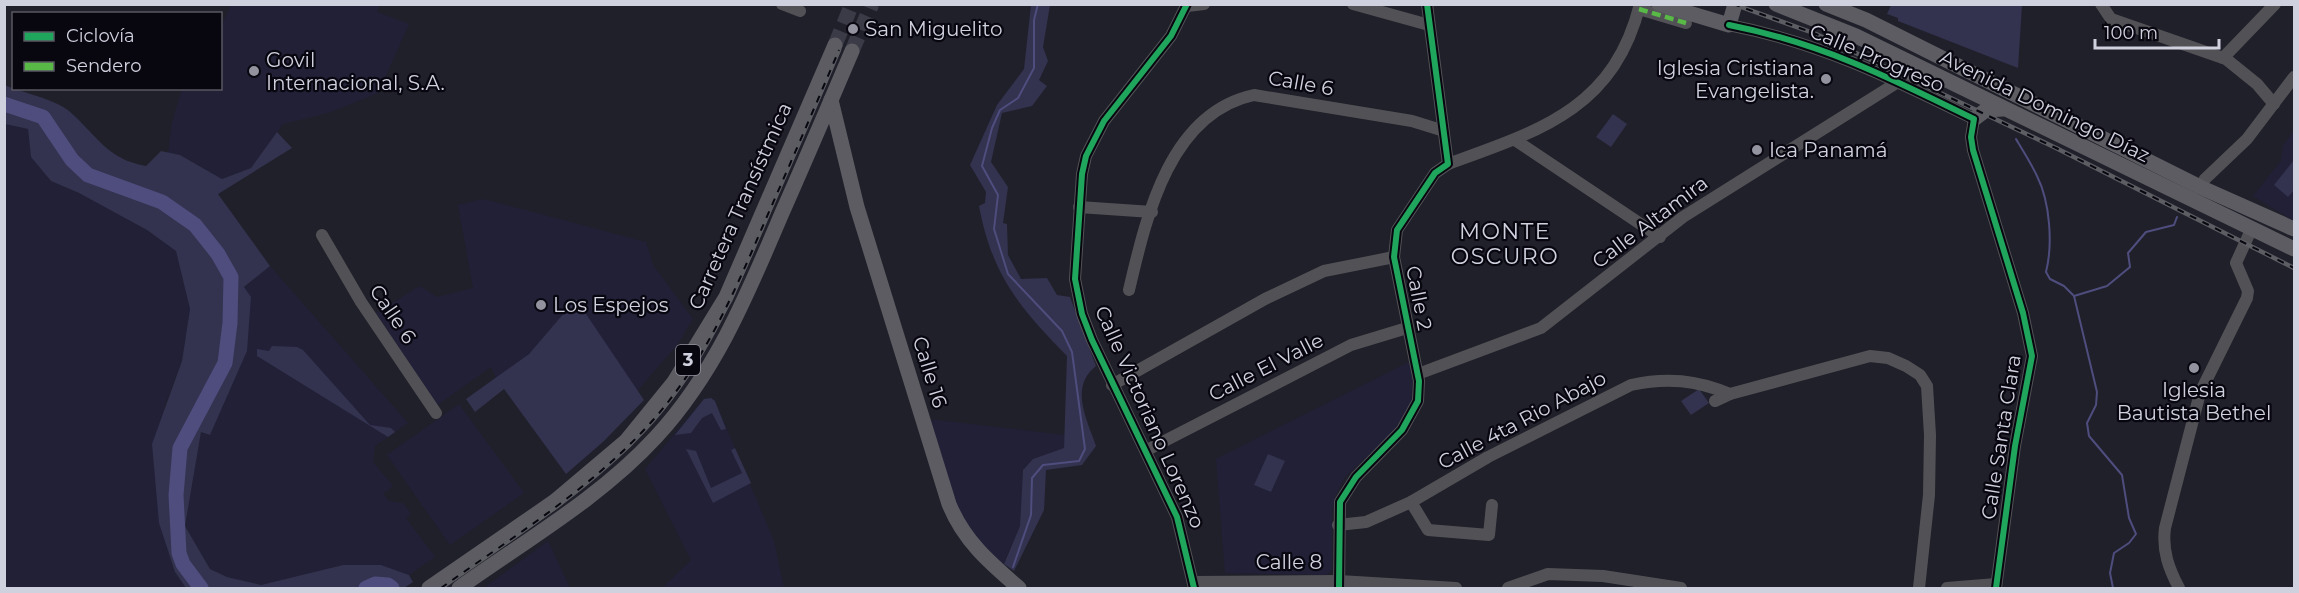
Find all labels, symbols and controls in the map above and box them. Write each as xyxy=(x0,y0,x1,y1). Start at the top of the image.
legend xyxy=(12,12,222,90)
scale bar xyxy=(2095,12,2220,50)
place label: San Miguelito xyxy=(865,17,1002,41)
street label: Calle Progreso xyxy=(1806,19,1948,97)
marker: San Miguelito xyxy=(846,22,860,36)
text: 100 m xyxy=(2104,22,2158,44)
text: Ciclovía xyxy=(66,25,135,47)
street label: Avenida Domingo Díaz xyxy=(1936,45,2154,167)
place label: Govil Internacional, S.A. xyxy=(266,48,445,95)
text: Sendero xyxy=(66,55,141,77)
place label: Iglesia Cristiana Evangelista. xyxy=(1657,56,1814,103)
marker: Govil Internacional, S.A. xyxy=(247,64,261,78)
street label: Calle 6 xyxy=(1266,65,1336,101)
marker: Iglesia Cristiana Evangelista. xyxy=(1819,72,1833,86)
street label: Carretera Transístmica xyxy=(683,99,797,313)
place label: Ica Panamá xyxy=(1769,138,1888,162)
marker: Ica Panamá xyxy=(1750,143,1764,157)
street label: Calle Altamira xyxy=(1587,171,1713,273)
district label: MONTE OSCURO xyxy=(1451,218,1559,270)
street label: Calle 2 xyxy=(1401,264,1437,332)
street label: Calle 6 xyxy=(365,280,421,348)
place label: Los Espejos xyxy=(553,293,669,317)
marker: Los Espejos xyxy=(534,298,548,312)
street label: Calle Victoriano Lorenzo xyxy=(1090,302,1210,532)
street label: Calle El Valle xyxy=(1205,328,1327,406)
street label: Calle 16 xyxy=(908,333,952,411)
road number: 3 xyxy=(676,345,700,375)
street label: Calle Santa Clara xyxy=(1976,353,2026,521)
marker: Iglesia Bautista Bethel xyxy=(2187,361,2201,375)
street label: Calle 4ta Rio Abajo xyxy=(1434,365,1610,475)
place label: Iglesia Bautista Bethel xyxy=(2117,378,2271,425)
street label: Calle 8 xyxy=(1256,550,1322,574)

